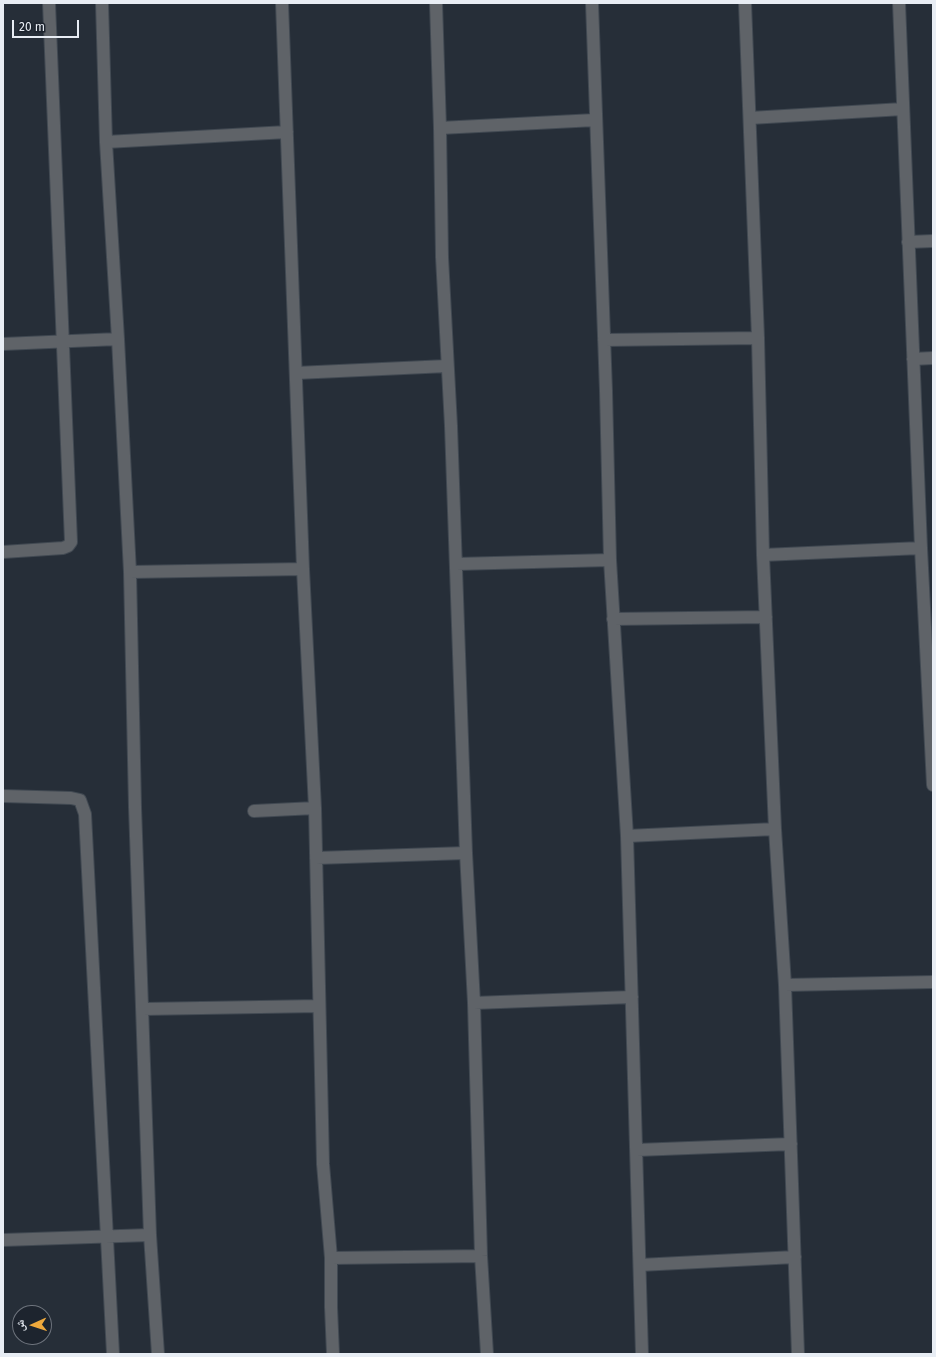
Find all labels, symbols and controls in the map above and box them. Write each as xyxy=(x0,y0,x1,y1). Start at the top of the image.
scale bar xyxy=(14,12,81,38)
text: 20 m xyxy=(19,20,45,34)
north arrow xyxy=(12,1305,52,1345)
text: ش xyxy=(14,1319,27,1332)

